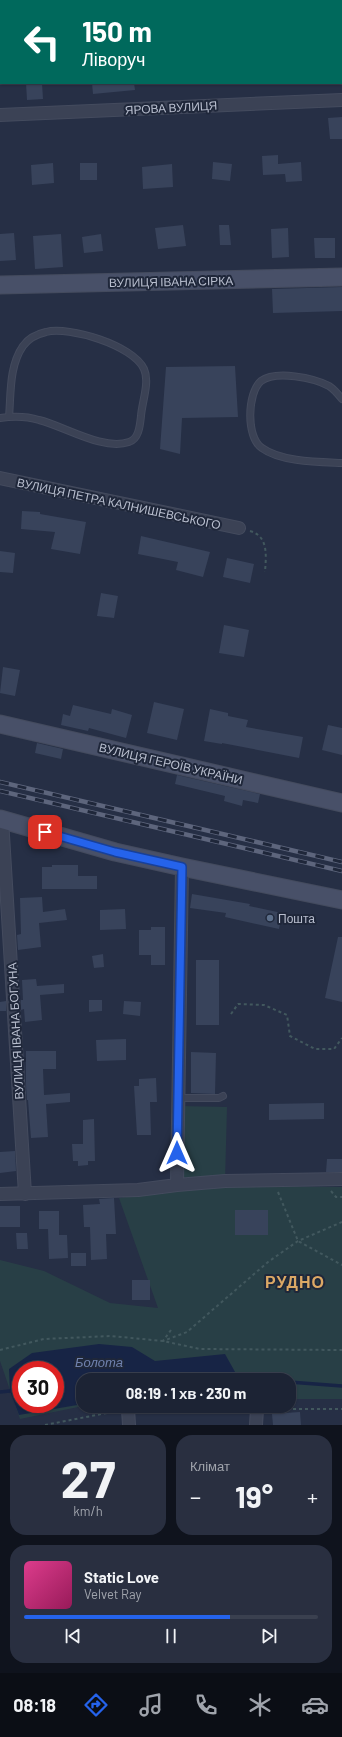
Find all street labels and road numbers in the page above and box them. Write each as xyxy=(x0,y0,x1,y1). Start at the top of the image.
street label: ЯРОВА ВУЛИЦЯ xyxy=(124,98,218,117)
street label: ВУЛИЦЯ ІВАНА СІРКА xyxy=(109,273,233,290)
street label: ВУЛИЦЯ ПЕТРА КАЛНИШЕВСЬКОГО xyxy=(16,475,222,532)
street label: ВУЛИЦЯ ГЕРОЇВ УКРАЇНИ xyxy=(98,740,244,787)
street label: ВУЛИЦЯ ІВАНА БОГУНА xyxy=(4,962,27,1100)

